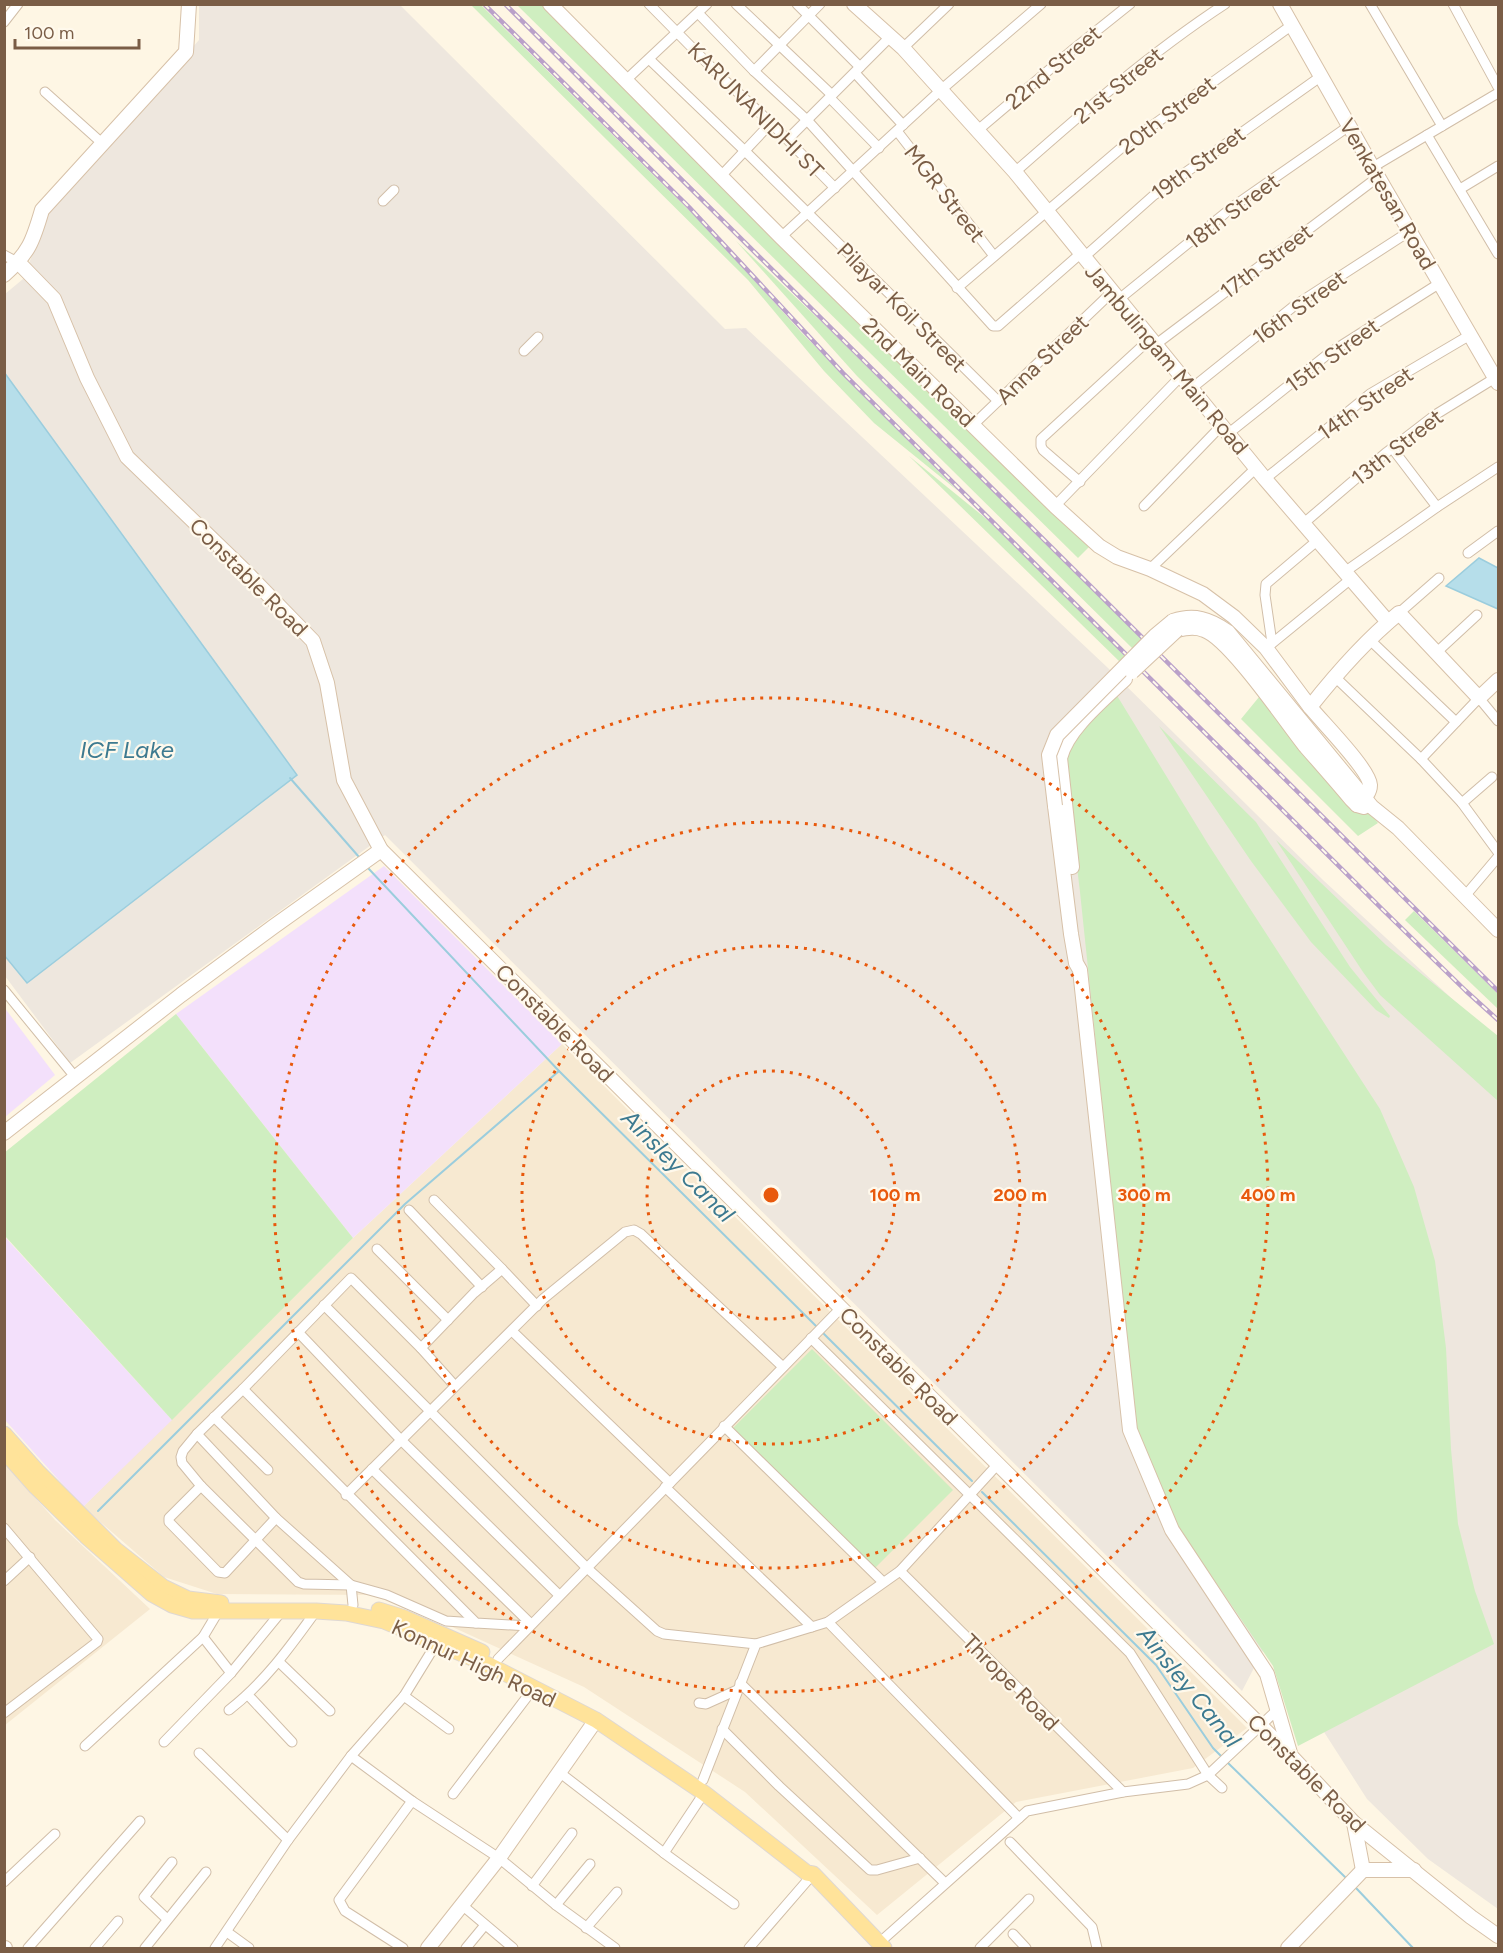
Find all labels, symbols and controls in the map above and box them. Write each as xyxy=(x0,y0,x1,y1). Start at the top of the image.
scale bar xyxy=(15,12,140,50)
street label: 22nd Street xyxy=(1000,19,1107,115)
text: 100 m xyxy=(24,22,74,44)
street label: KARUNANIDHI ST xyxy=(682,37,829,184)
street label: 21st Street xyxy=(1068,41,1168,130)
street label: 20th Street xyxy=(1114,70,1221,160)
street label: Venkatesan Road xyxy=(1333,114,1442,275)
street label: 19th Street xyxy=(1146,120,1250,206)
street label: MGR Street xyxy=(898,139,991,247)
street label: 18th Street xyxy=(1180,167,1284,255)
street label: 17th Street xyxy=(1215,218,1318,305)
street label: Pilayar Koil Street xyxy=(831,237,972,378)
street label: Jambulingam Main Road xyxy=(1079,259,1254,460)
street label: 16th Street xyxy=(1247,264,1351,350)
street label: Anna Street xyxy=(991,309,1094,410)
street label: 2nd Main Road xyxy=(857,312,981,433)
street label: 15th Street xyxy=(1280,312,1384,398)
street label: 14th Street xyxy=(1312,361,1418,446)
street label: 13th Street xyxy=(1346,403,1448,491)
street label: Constable Road xyxy=(184,512,314,642)
water label: ICF Lake xyxy=(80,735,174,764)
street label: Constable Road xyxy=(490,958,620,1088)
water label: Ainsley Canal xyxy=(615,1102,741,1229)
text: 100 m xyxy=(870,1184,920,1206)
text: 200 m xyxy=(993,1184,1047,1206)
text: 300 m xyxy=(1117,1184,1171,1206)
text: 400 m xyxy=(1241,1184,1295,1206)
centre of rings xyxy=(761,1185,781,1205)
street label: Constable Road xyxy=(834,1301,964,1431)
street label: Konnur High Road xyxy=(387,1613,560,1713)
water label: Ainsley Canal xyxy=(1131,1619,1248,1754)
street label: Thrope Road xyxy=(957,1628,1065,1736)
street label: Constable Road xyxy=(1242,1708,1372,1838)

